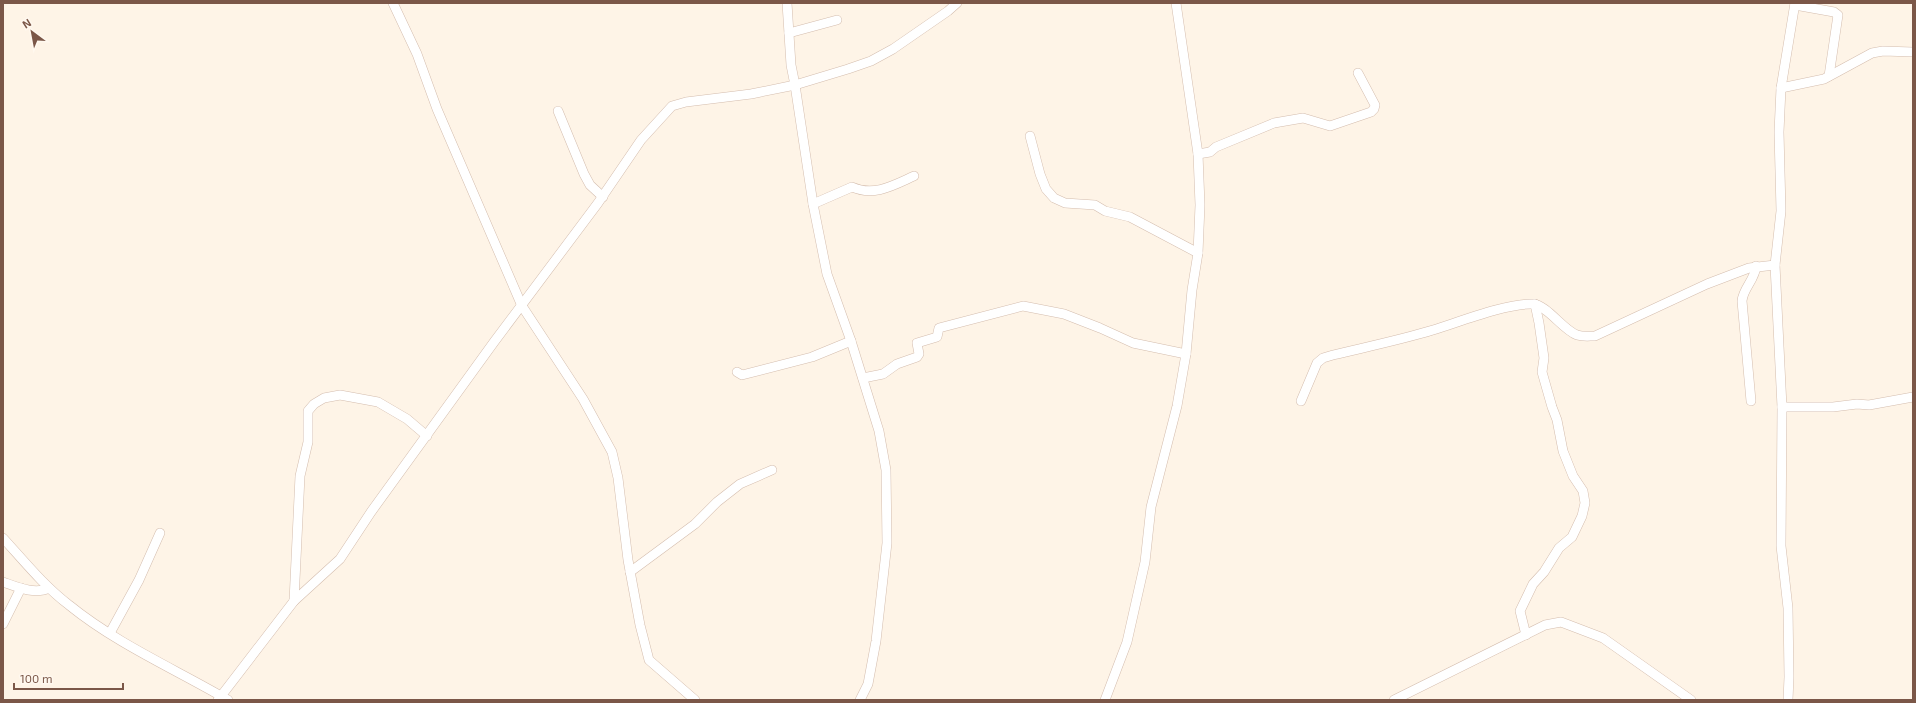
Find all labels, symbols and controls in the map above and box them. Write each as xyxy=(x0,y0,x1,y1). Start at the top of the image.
north arrow xyxy=(12,12,52,52)
text: N xyxy=(20,15,33,31)
scale bar xyxy=(14,665,123,691)
text: 100 m xyxy=(20,671,52,685)

